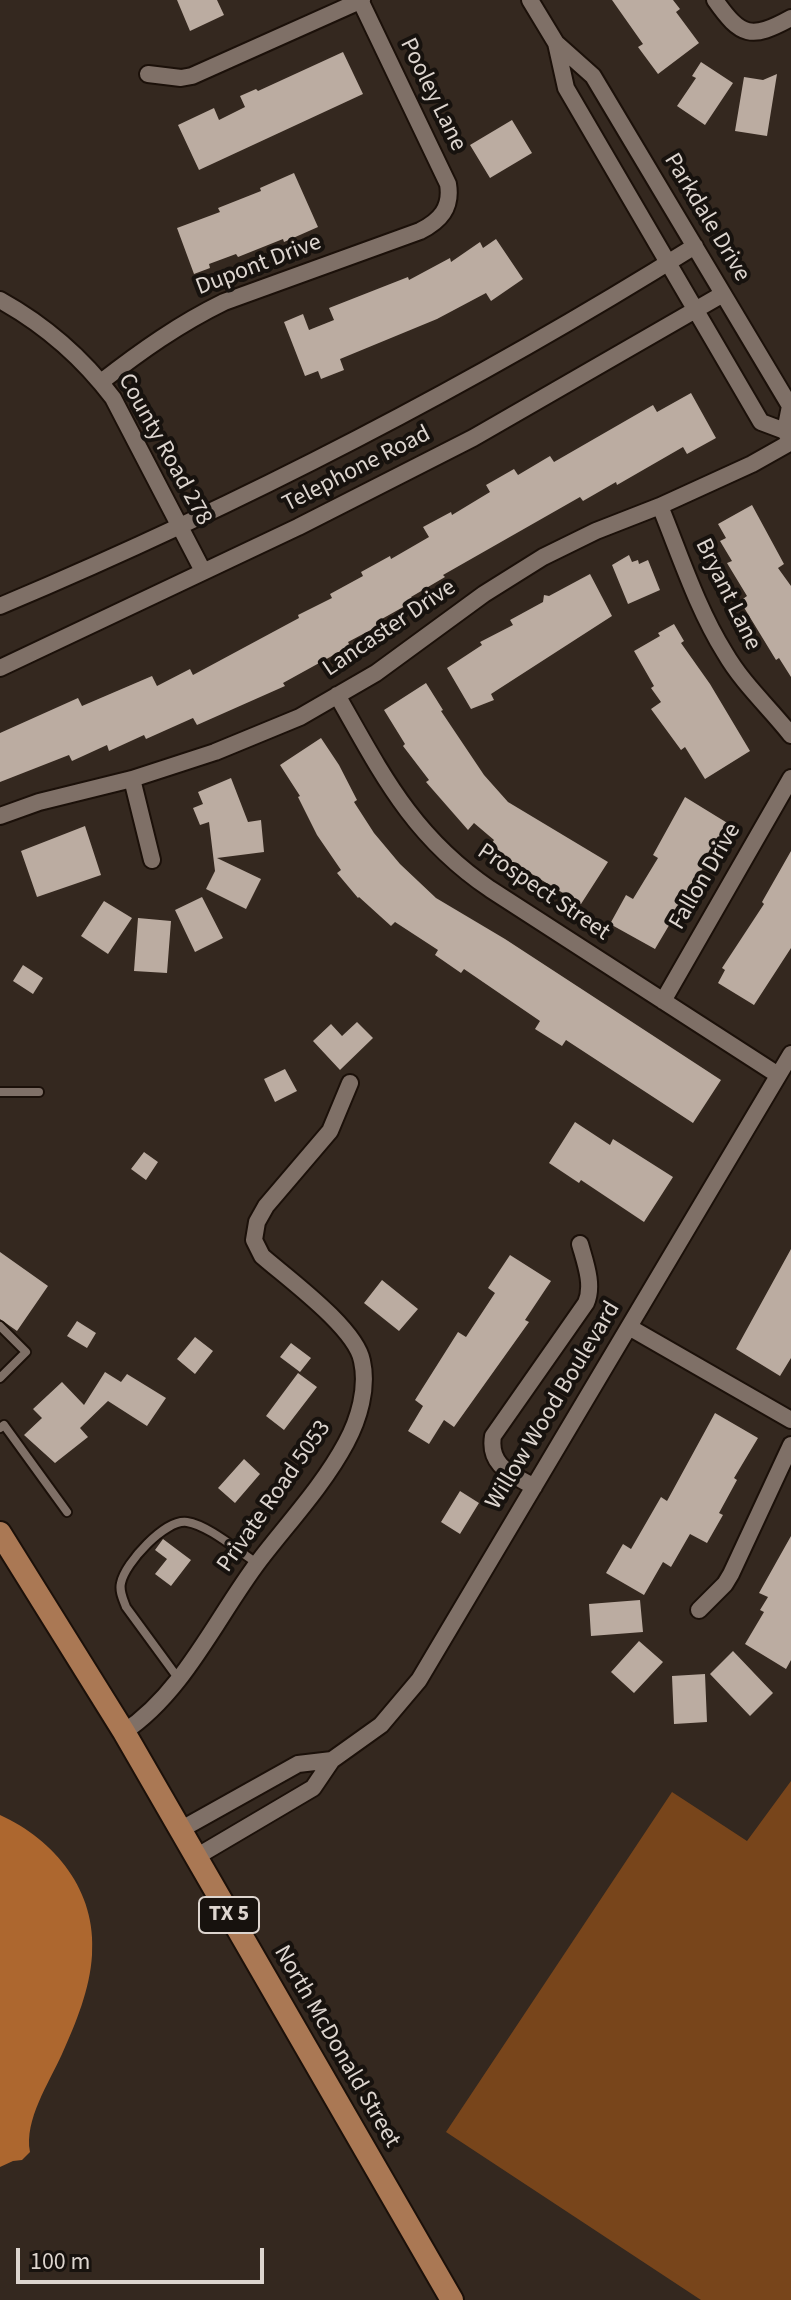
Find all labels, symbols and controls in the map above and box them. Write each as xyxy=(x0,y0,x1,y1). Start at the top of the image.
street label: Pooley Lane xyxy=(392,34,472,156)
street label: Parkdale Drive xyxy=(656,149,756,287)
street label: Dupont Drive xyxy=(192,229,326,303)
street label: County Road 278 xyxy=(110,369,218,531)
street label: Telephone Road xyxy=(278,420,436,520)
street label: Bryant Lane xyxy=(688,534,766,656)
street label: Lancaster Drive xyxy=(318,574,462,684)
street label: Fallon Drive xyxy=(664,819,748,935)
street label: Prospect Street xyxy=(471,838,615,948)
street label: Willow Wood Boulevard xyxy=(480,1297,628,1515)
street label: Private Road 5053 xyxy=(212,1416,338,1578)
road number: TX 5 xyxy=(199,1897,259,1933)
street label: North McDonald Street xyxy=(266,1941,406,2153)
scale bar xyxy=(20,2232,268,2282)
text: 100 m xyxy=(30,2244,90,2279)

